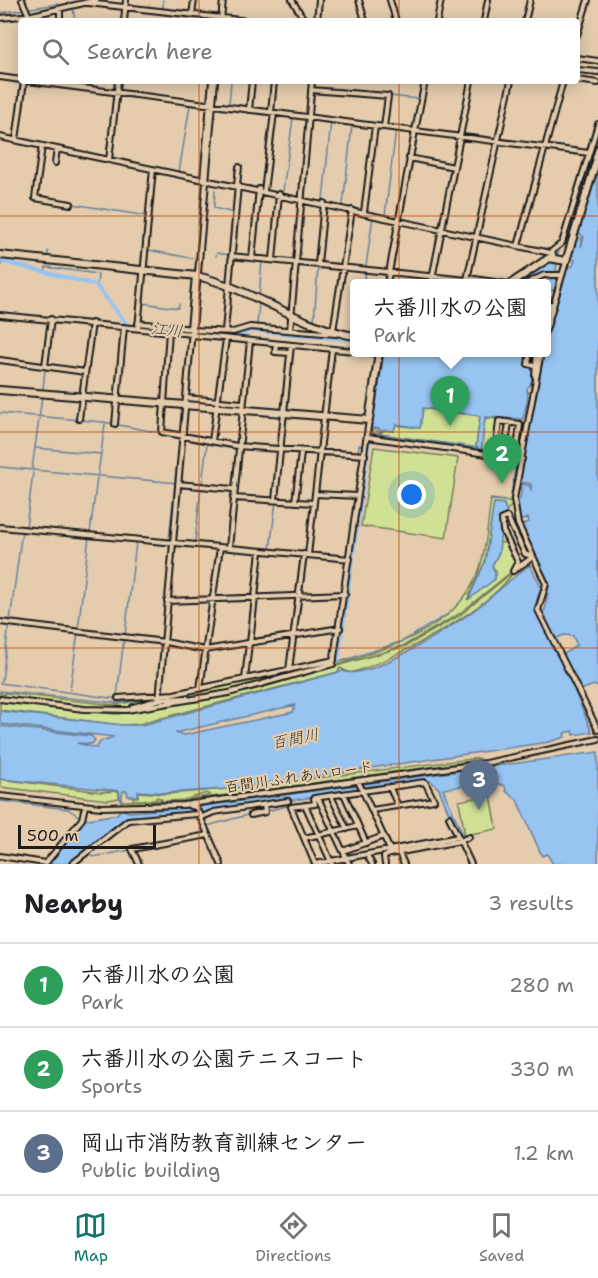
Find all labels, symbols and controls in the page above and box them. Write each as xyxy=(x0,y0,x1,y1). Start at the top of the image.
search box xyxy=(18,18,580,84)
icon: search xyxy=(39,35,72,68)
text: Search here xyxy=(87,37,213,66)
popup xyxy=(350,279,551,357)
text: 六番川水の公園 xyxy=(373,293,528,322)
water label: 江川 xyxy=(150,317,184,342)
text: Park xyxy=(373,322,416,348)
pin: 1 xyxy=(430,376,470,426)
pin: 2 xyxy=(482,434,522,484)
your location xyxy=(397,480,426,509)
water label: 百間川 xyxy=(270,724,321,753)
street label: 百間川ふれあいロード xyxy=(223,757,375,797)
pin: 3 xyxy=(460,760,498,810)
scale bar xyxy=(18,822,156,850)
text: 500 m xyxy=(27,825,78,846)
text: Nearby xyxy=(24,886,123,921)
text: 3 results xyxy=(488,890,574,916)
text: 六番川水の公園 xyxy=(81,960,235,989)
text: 1 xyxy=(39,972,48,998)
text: 280 m xyxy=(509,972,574,998)
text: Park xyxy=(81,989,124,1015)
text: 六番川水の公園テニスコート xyxy=(81,1044,367,1073)
text: 2 xyxy=(37,1056,51,1082)
text: 330 m xyxy=(510,1056,574,1082)
text: Sports xyxy=(81,1073,142,1099)
text: 岡山市消防教育訓練センター xyxy=(81,1128,367,1157)
text: 3 xyxy=(37,1140,51,1166)
text: 1.2 km xyxy=(514,1140,574,1166)
text: Public building xyxy=(81,1157,220,1183)
tab: Map xyxy=(74,1209,108,1266)
tab: Directions xyxy=(255,1209,332,1266)
tab: Saved xyxy=(479,1209,524,1266)

